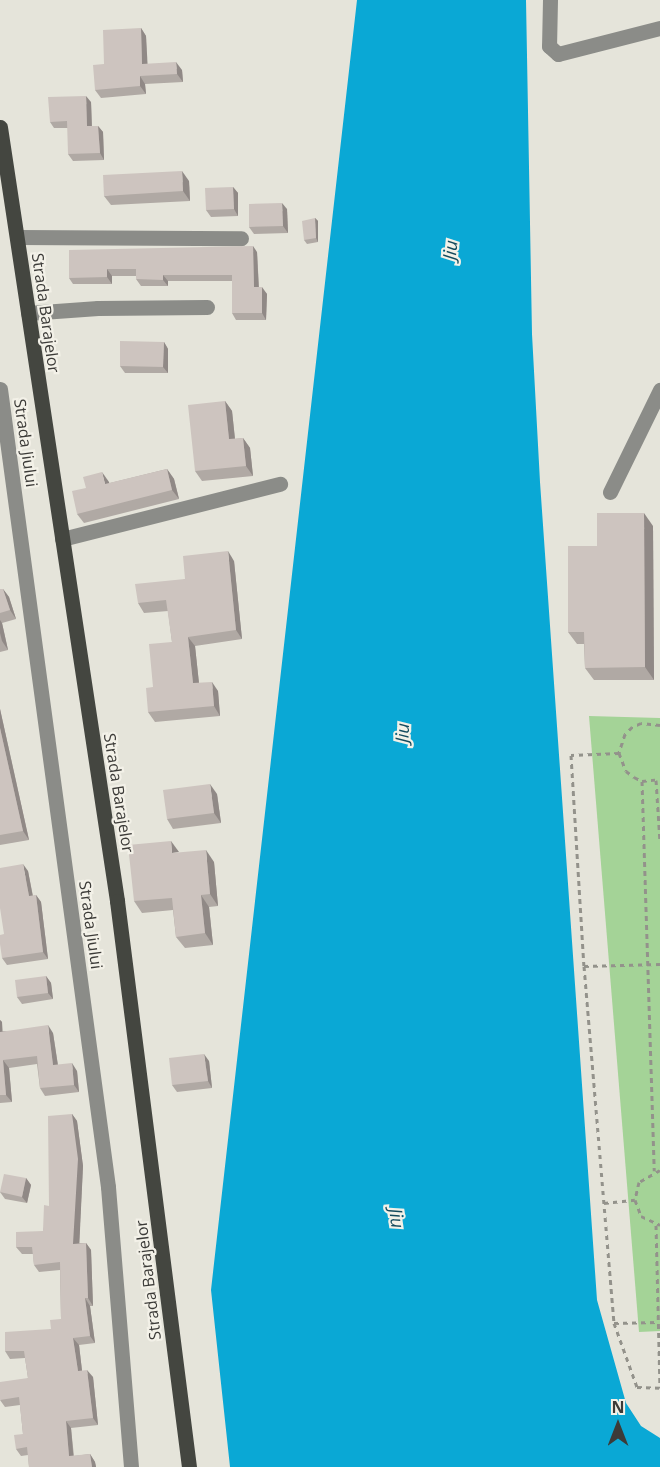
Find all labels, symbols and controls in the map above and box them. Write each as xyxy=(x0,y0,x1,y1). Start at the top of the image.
water label: Jiu xyxy=(438,239,462,261)
street label: Strada Barajelor xyxy=(28,252,64,374)
street label: Strada Jiului xyxy=(10,398,42,488)
water label: Jiu xyxy=(391,723,413,743)
street label: Strada Barajelor xyxy=(100,732,138,854)
street label: Strada Jiului xyxy=(75,880,107,970)
water label: Jiu xyxy=(385,1207,409,1229)
street label: Strada Barajelor xyxy=(131,1219,165,1341)
north arrow xyxy=(588,1395,648,1455)
text: N xyxy=(611,1396,625,1418)

